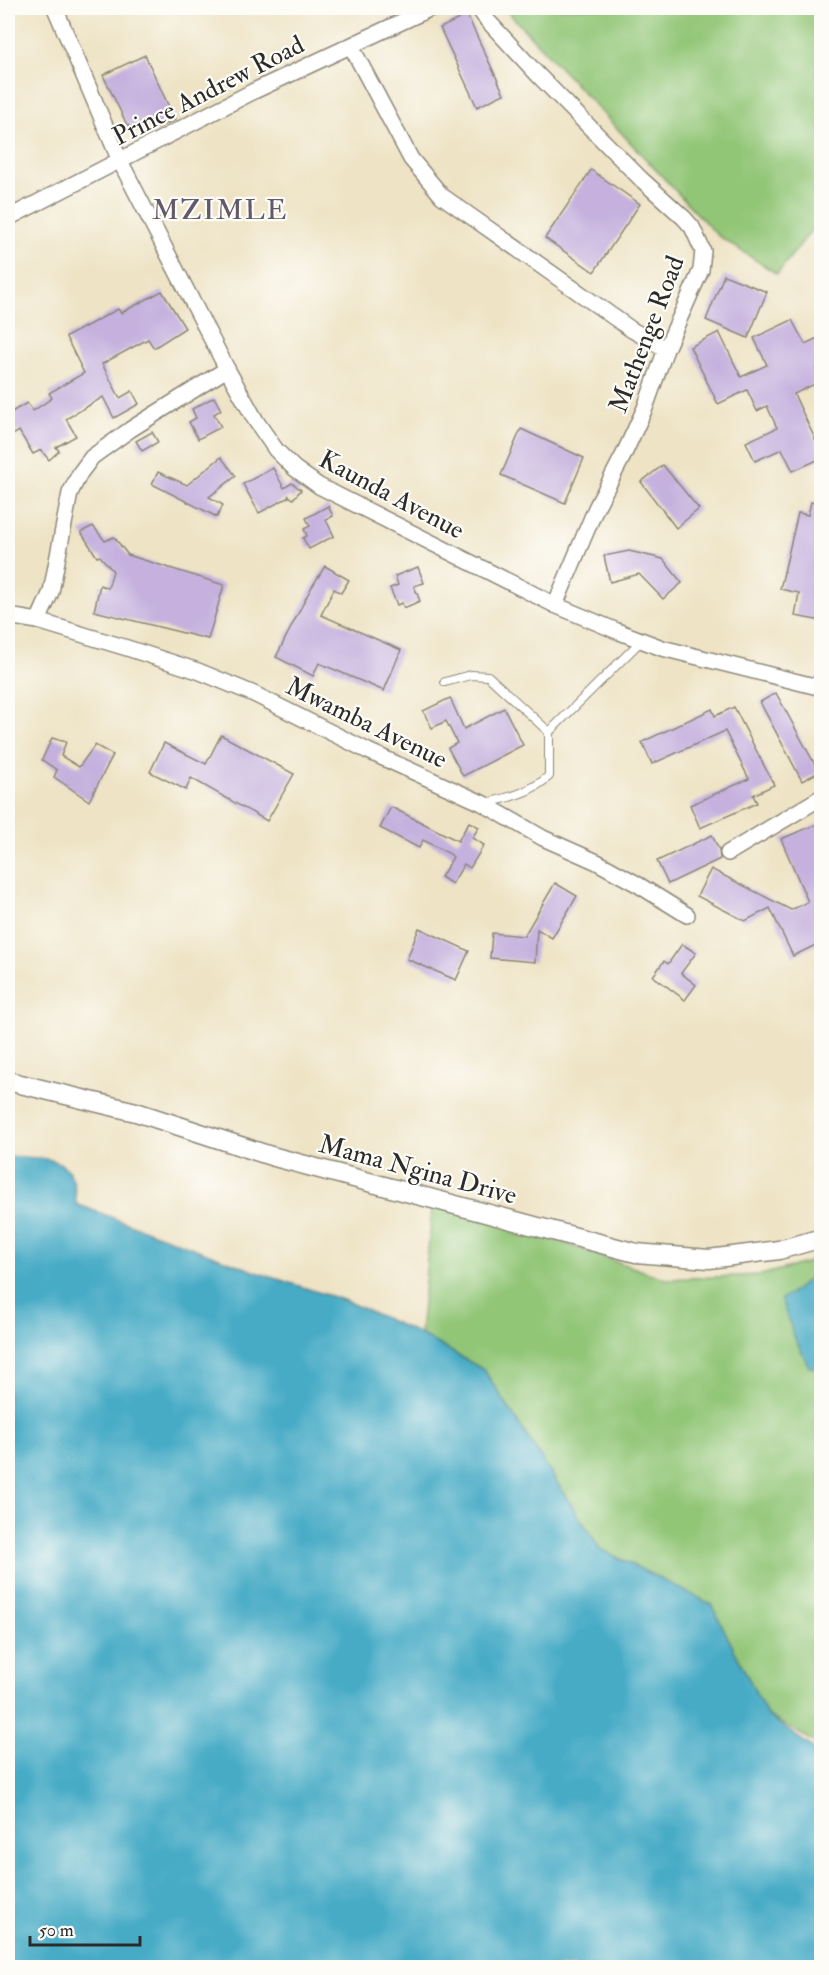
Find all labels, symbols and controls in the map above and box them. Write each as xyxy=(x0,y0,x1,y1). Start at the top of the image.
street label: Prince Andrew Road xyxy=(107,29,310,153)
district label: MZIMLE xyxy=(152,193,288,228)
street label: Mathenge Road xyxy=(602,251,692,417)
street label: Kaunda Avenue xyxy=(313,443,470,547)
street label: Mwamba Avenue xyxy=(281,670,453,776)
street label: Mama Ngina Drive xyxy=(315,1128,520,1212)
scale bar xyxy=(30,1909,140,1947)
text: 50 m xyxy=(39,1919,74,1942)

